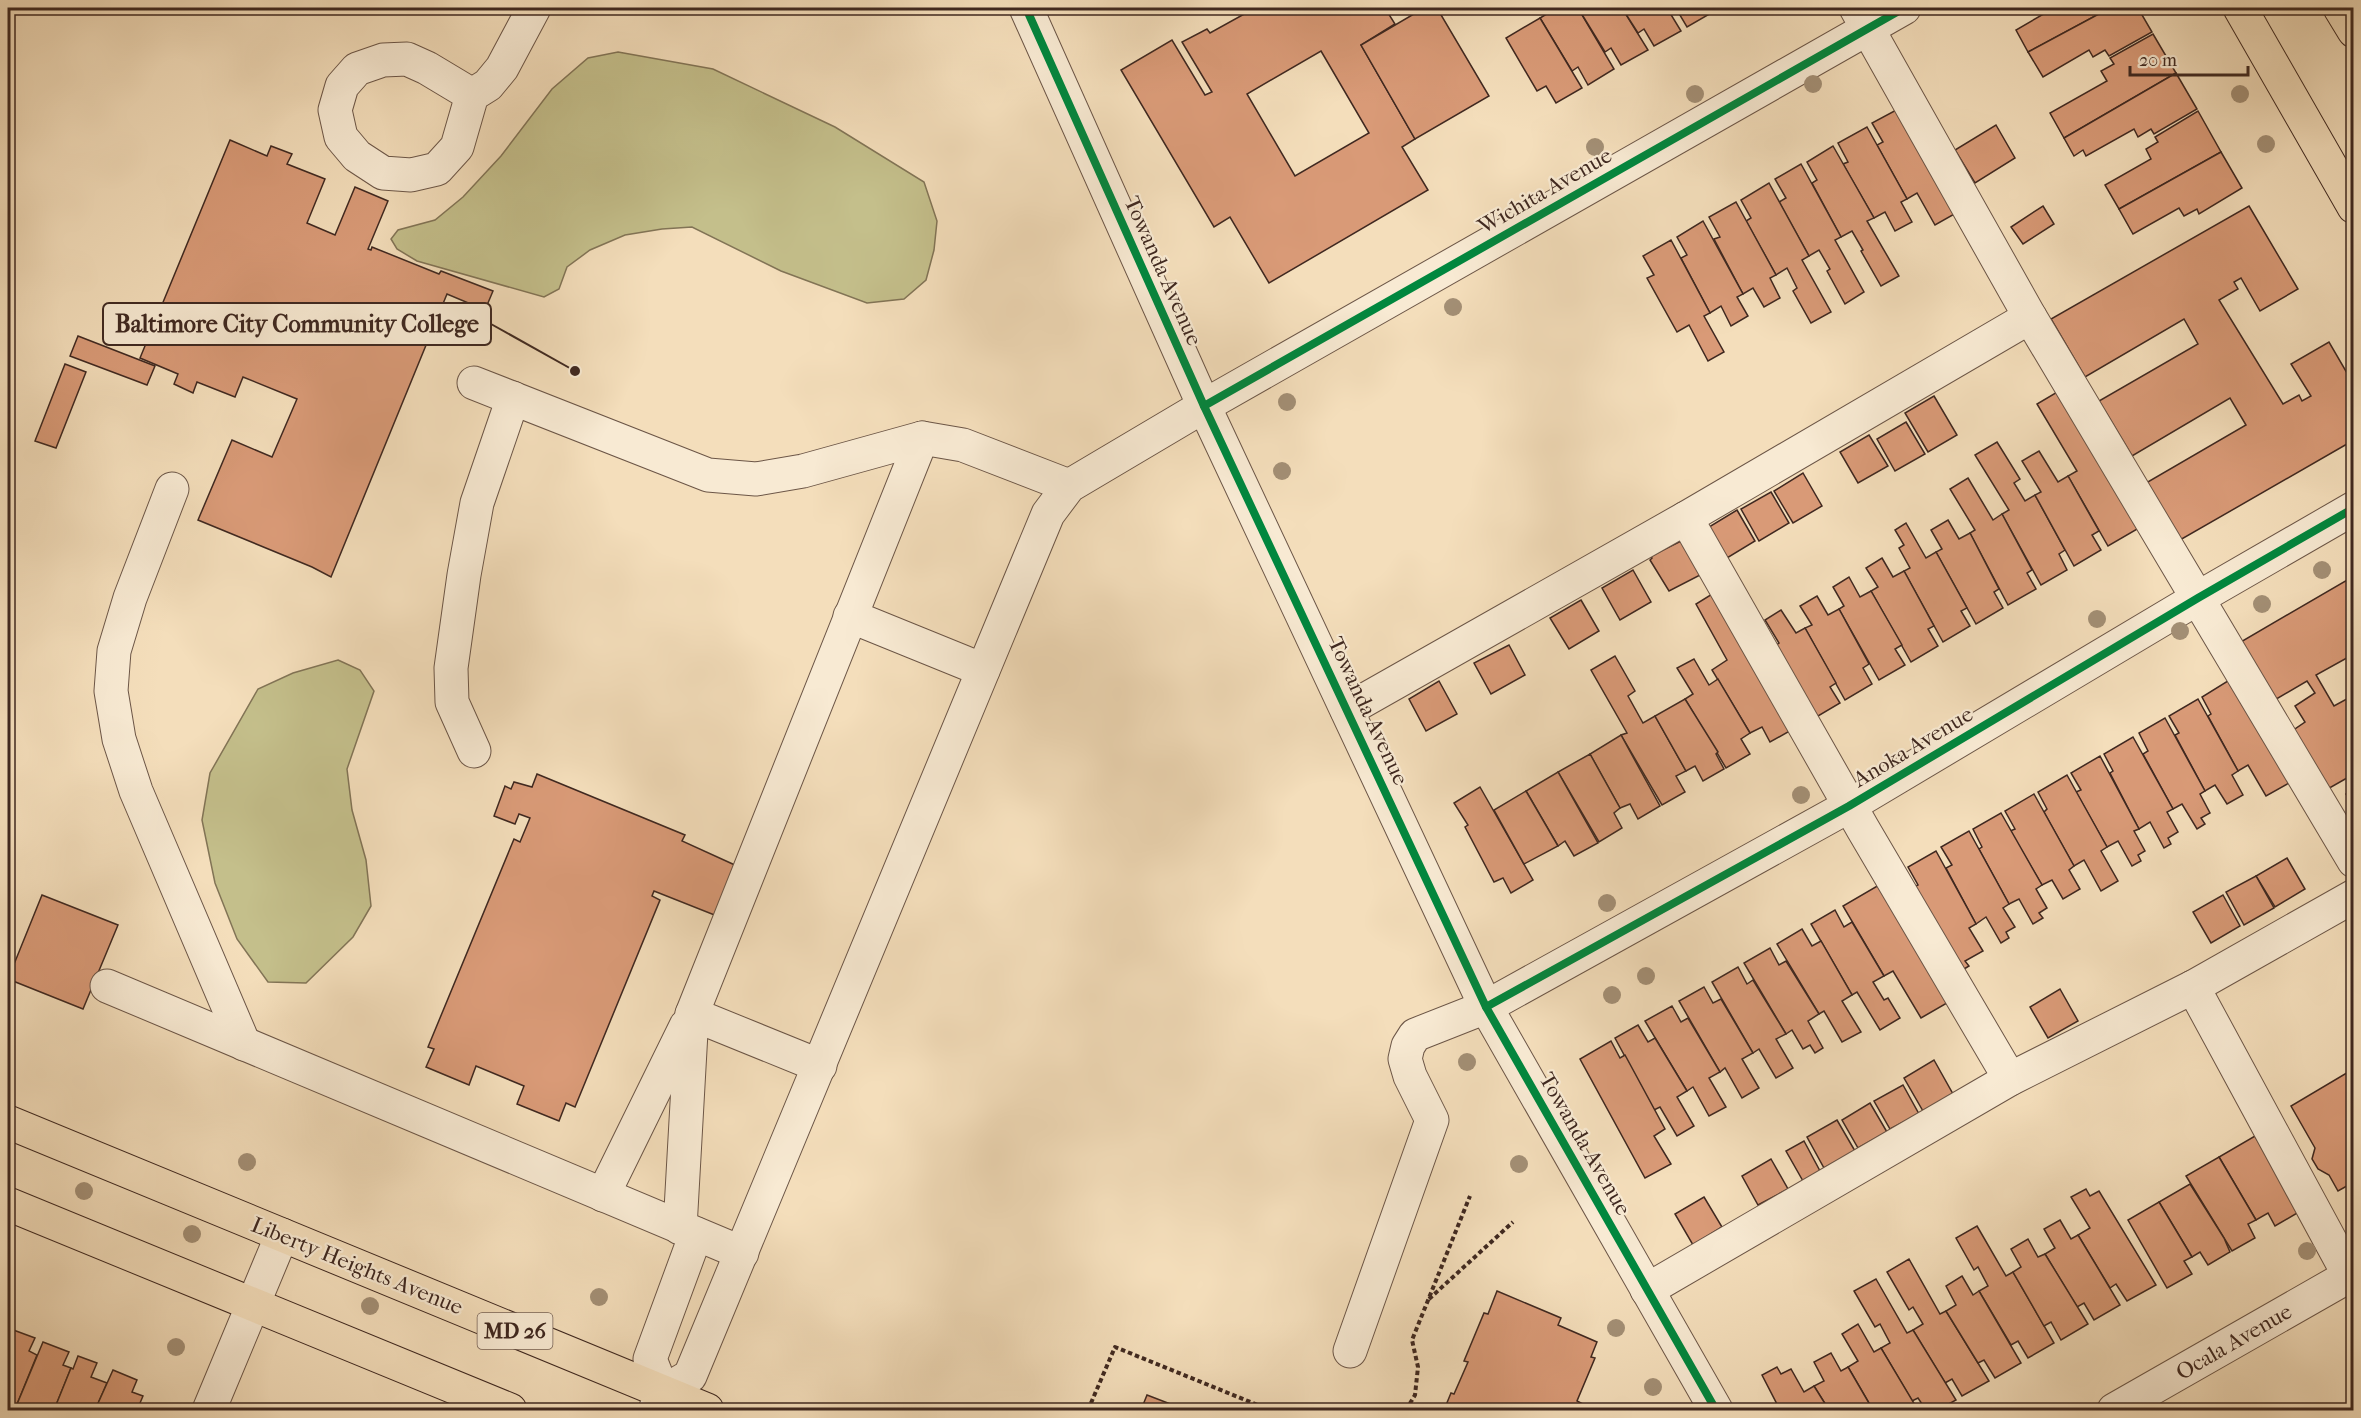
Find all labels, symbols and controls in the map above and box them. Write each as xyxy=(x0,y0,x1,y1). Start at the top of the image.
scale bar xyxy=(2130,39,2248,77)
text: 20 m xyxy=(2139,50,2177,71)
street label: Wichita Avenue xyxy=(1473,142,1617,240)
street label: Towanda Avenue xyxy=(1119,192,1208,350)
callout: Baltimore City Community College xyxy=(103,303,491,345)
text: Baltimore City Community College xyxy=(115,310,479,338)
street label: Towanda Avenue xyxy=(1322,633,1414,789)
street label: Anoka Avenue xyxy=(1848,701,1978,793)
street label: Towanda Avenue xyxy=(1534,1068,1636,1220)
street label: Liberty Heights Avenue xyxy=(247,1212,467,1320)
street label: Ocala Avenue xyxy=(2172,1298,2297,1386)
road number: MD 26 xyxy=(478,1313,552,1349)

